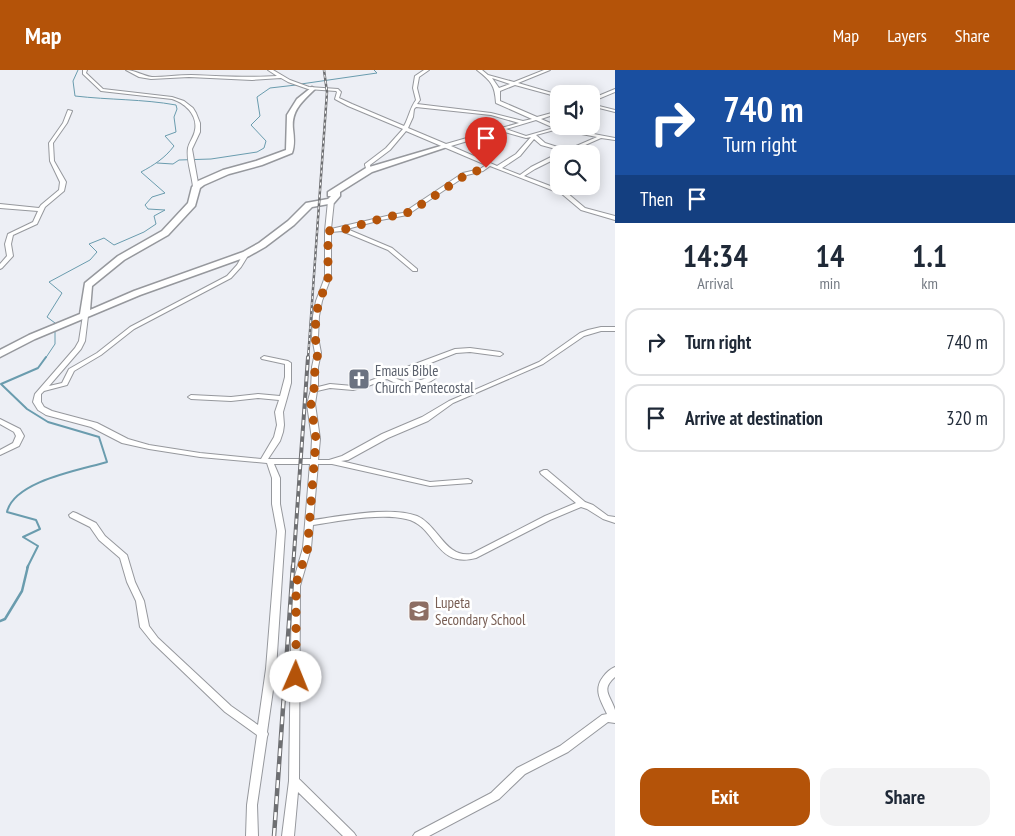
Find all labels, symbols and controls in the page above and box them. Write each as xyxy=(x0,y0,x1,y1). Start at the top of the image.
text: Map xyxy=(25,20,62,51)
text: Map xyxy=(833,24,859,47)
text: Layers xyxy=(887,24,927,47)
text: Share xyxy=(955,24,990,47)
map controls xyxy=(550,85,600,195)
button: sound xyxy=(550,85,600,135)
text: 740 m xyxy=(723,86,804,132)
icon: right xyxy=(640,90,705,155)
pin xyxy=(465,117,507,168)
icon: arrive xyxy=(472,124,500,152)
text: Turn right xyxy=(723,130,797,158)
button: search xyxy=(550,145,600,195)
icon: arrive xyxy=(683,185,711,213)
text: Then xyxy=(640,187,673,211)
text: 14:34 xyxy=(683,236,748,275)
text: 14 xyxy=(816,236,844,275)
text: 1.1 xyxy=(912,236,947,275)
text: Arrival xyxy=(697,273,733,293)
text: min xyxy=(819,273,840,293)
text: km xyxy=(921,273,938,293)
icon: right xyxy=(642,328,670,356)
text: Turn right xyxy=(685,330,751,354)
text: 740 m xyxy=(946,330,988,354)
place label: Emaus Bible Church Pentecostal xyxy=(375,361,474,397)
church icon: Emaus Bible Church Pentecostal xyxy=(347,367,371,391)
icon: arrive xyxy=(642,404,670,432)
text: Arrive at destination xyxy=(685,406,823,430)
text: 320 m xyxy=(946,406,988,430)
place label: Lupeta Secondary School xyxy=(435,593,526,629)
school or university icon: Lupeta Secondary School xyxy=(407,599,431,623)
position arrow xyxy=(269,650,321,702)
button: Exit xyxy=(640,768,810,826)
button: Share xyxy=(820,768,990,826)

